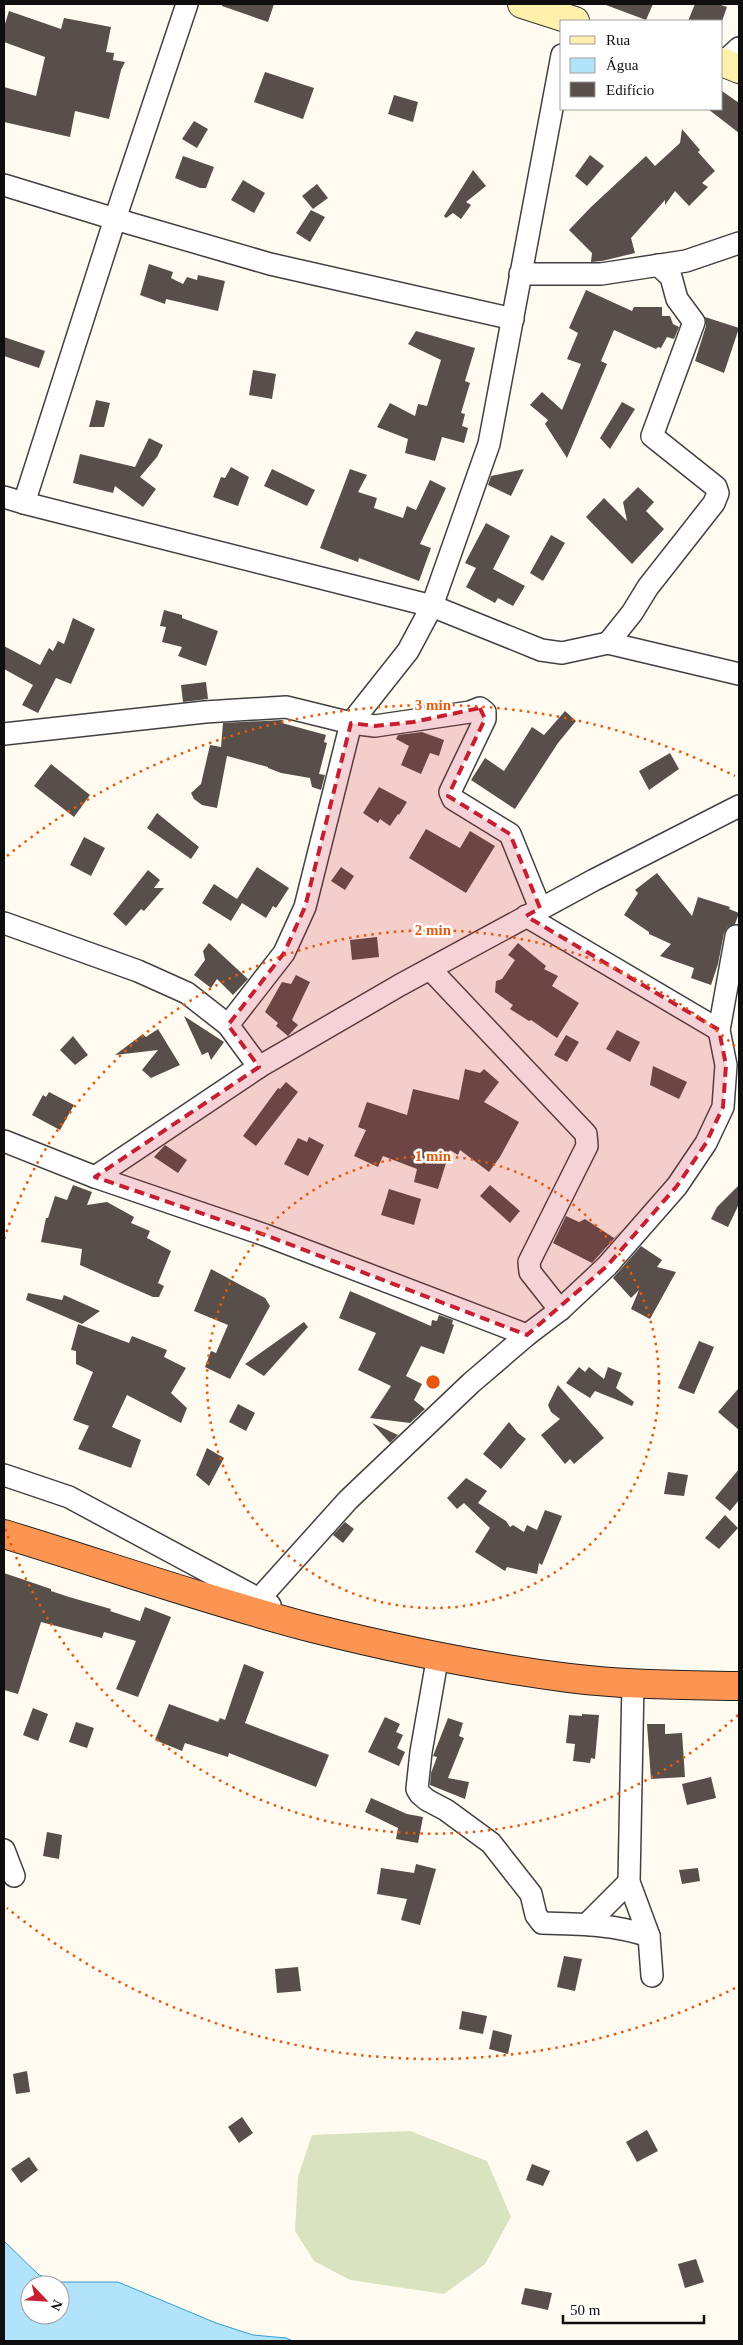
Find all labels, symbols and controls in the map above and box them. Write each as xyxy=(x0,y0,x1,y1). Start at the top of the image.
legend xyxy=(560,20,723,110)
text: Rua xyxy=(606,32,631,48)
text: Água xyxy=(606,57,639,73)
text: Edifício xyxy=(606,82,654,98)
text: 3 min xyxy=(415,697,452,713)
text: 2 min xyxy=(415,922,452,938)
text: 1 min xyxy=(415,1148,452,1164)
centre of rings xyxy=(424,1373,442,1391)
north arrow xyxy=(20,2275,70,2325)
scale bar xyxy=(563,2292,704,2324)
text: N xyxy=(47,2298,65,2313)
text: 50 m xyxy=(570,2302,601,2318)

